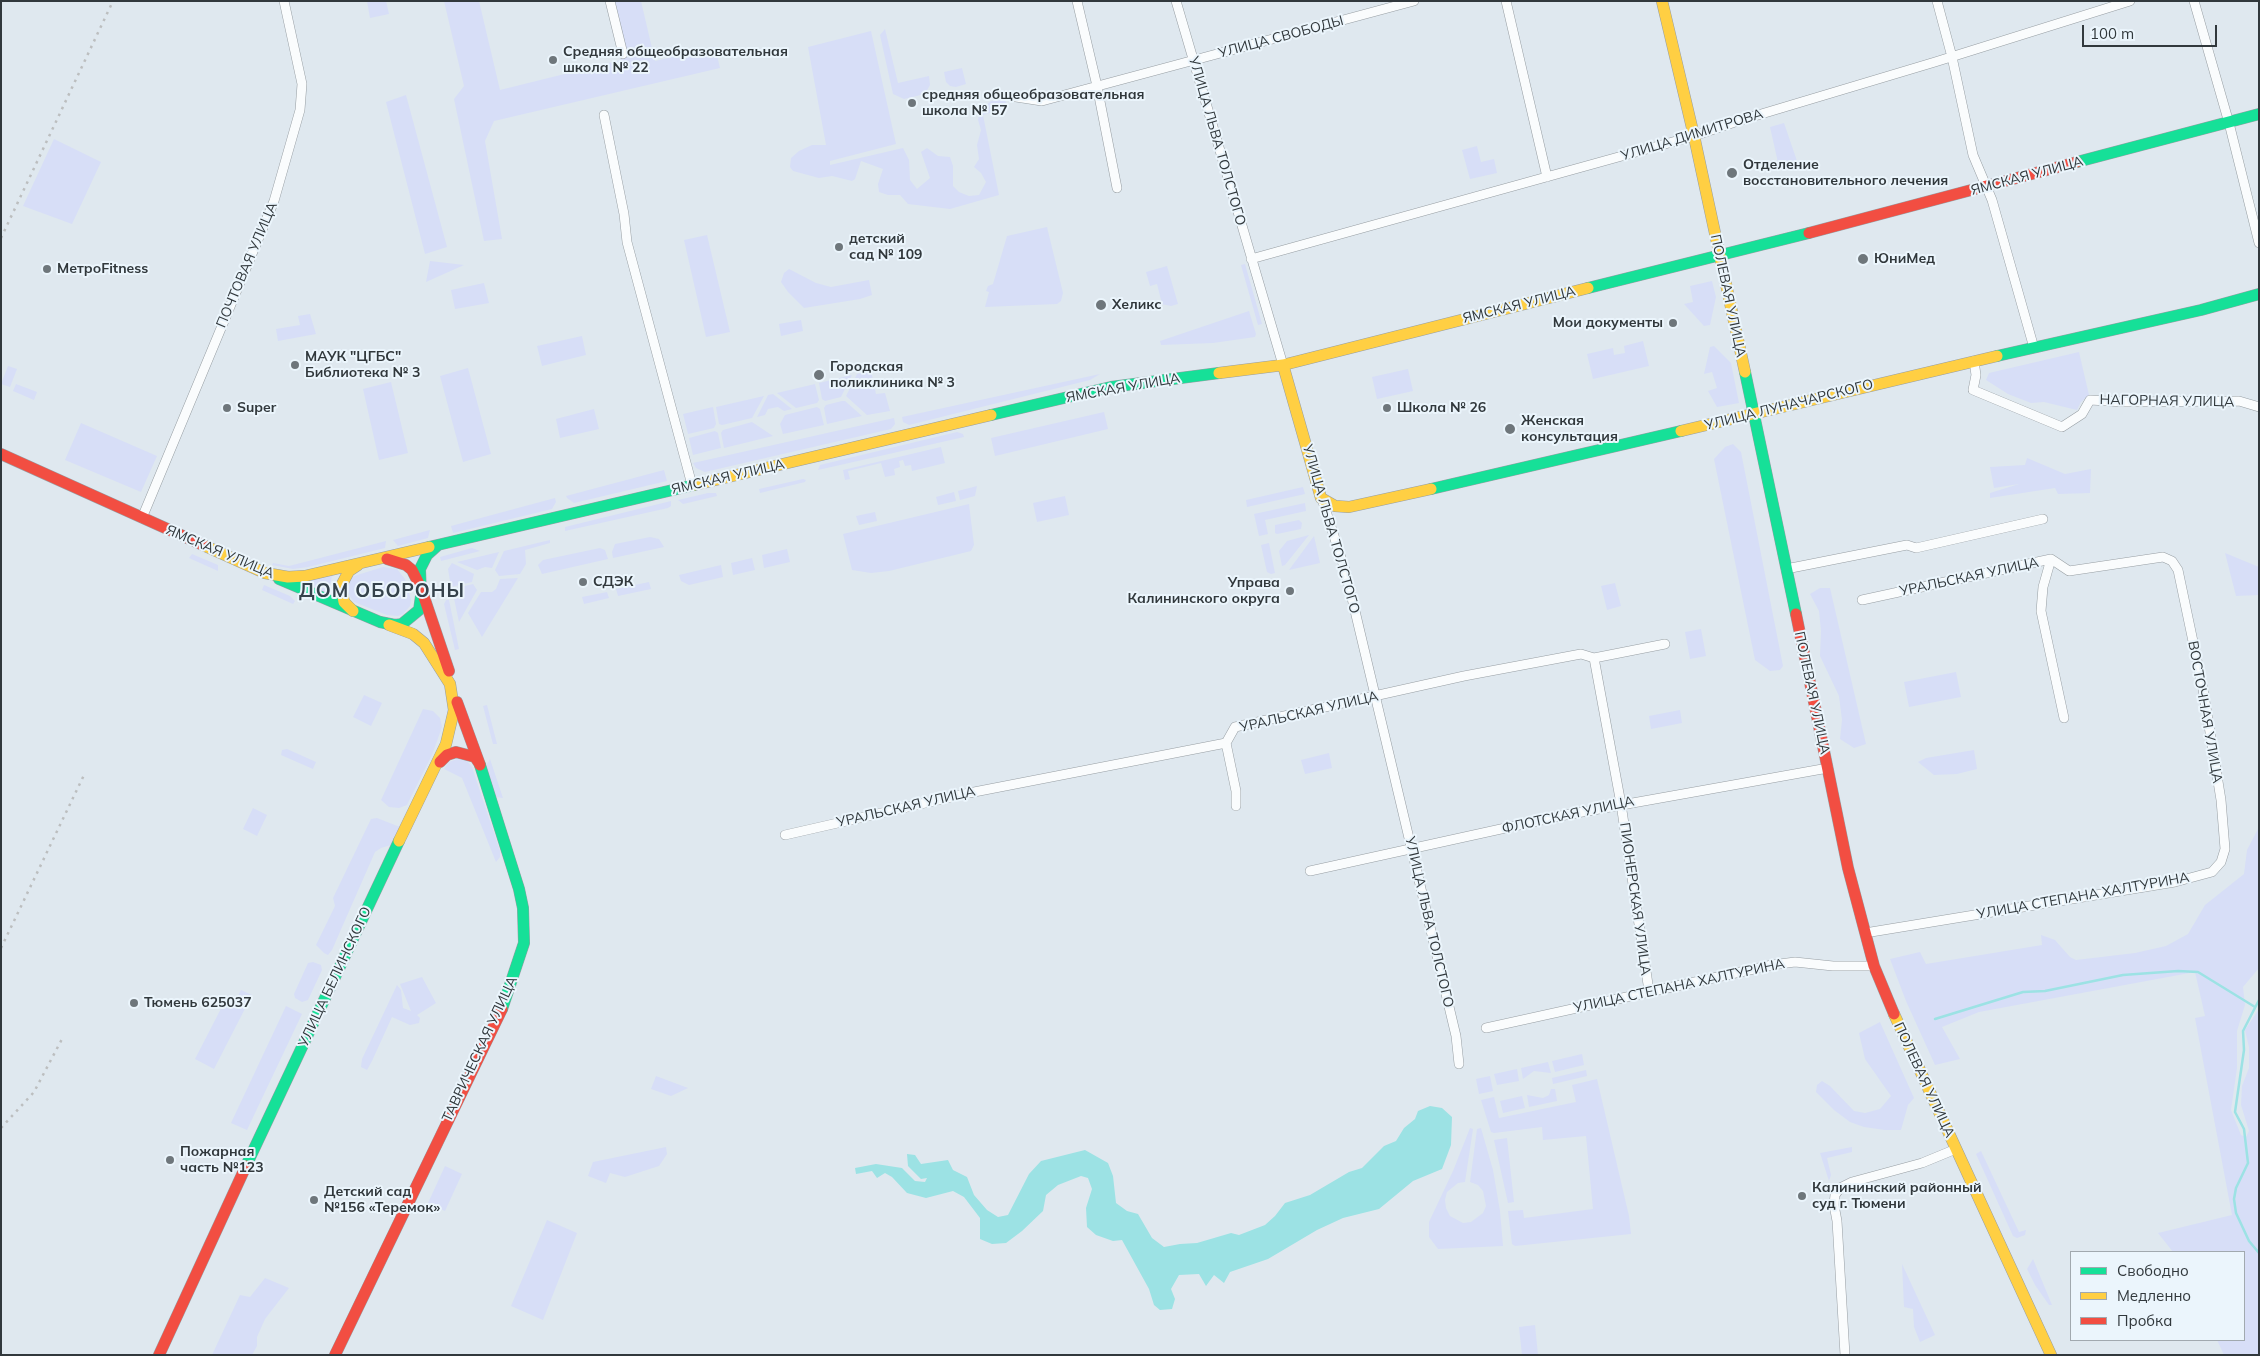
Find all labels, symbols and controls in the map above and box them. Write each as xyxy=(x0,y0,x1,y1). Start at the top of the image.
street label: УЛИЦА СВОБОДЫ xyxy=(1217,12,1345,62)
scale bar xyxy=(2085,15,2220,47)
text: 100 m xyxy=(2090,24,2134,43)
place label: Средняя общеобразовательная школа № 22 xyxy=(563,44,788,76)
marker: Средняя общеобразовательная школа № 22 xyxy=(547,54,559,66)
street label: УЛИЦА ЛЬВА ТОЛСТОГО xyxy=(1185,55,1249,227)
place label: средняя общеобразовательная школа № 57 xyxy=(922,87,1145,120)
marker: средняя общеобразовательная школа № 57 xyxy=(906,97,918,109)
street label: УЛИЦА ДИМИТРОВА xyxy=(1619,105,1765,165)
street label: ЯМСКАЯ УЛИЦА xyxy=(1969,153,2085,199)
place label: Отделение восстановительного лечения xyxy=(1743,157,1948,190)
marker: Отделение восстановительного лечения xyxy=(1725,166,1739,180)
street label: ПОЧТОВАЯ УЛИЦА xyxy=(213,200,281,330)
place label: детский сад № 109 xyxy=(849,231,922,264)
street label: ПОЛЕВАЯ УЛИЦА xyxy=(1707,233,1749,359)
marker: детский сад № 109 xyxy=(833,241,845,253)
place label: ЮниМед xyxy=(1874,251,1935,267)
marker: ЮниМед xyxy=(1856,252,1870,266)
place label: МетроFitness xyxy=(57,261,148,277)
marker: МетроFitness xyxy=(41,263,53,275)
street label: ЯМСКАЯ УЛИЦА xyxy=(1461,283,1577,327)
place label: Хеликс xyxy=(1112,297,1162,313)
marker: Хеликс xyxy=(1094,298,1108,312)
place label: Мои документы xyxy=(1553,315,1663,331)
marker: Мои документы xyxy=(1667,317,1679,329)
place label: МАУК "ЦГБС" Библиотека № 3 xyxy=(305,349,420,382)
marker: МАУК "ЦГБС" Библиотека № 3 xyxy=(289,359,301,371)
place label: Городская поликлиника № 3 xyxy=(830,359,955,392)
marker: Городская поликлиника № 3 xyxy=(812,368,826,382)
street label: ЯМСКАЯ УЛИЦА xyxy=(1065,370,1181,406)
street label: УЛИЦА ЛУНАЧАРСКОГО xyxy=(1703,376,1875,434)
street label: НАГОРНАЯ УЛИЦА xyxy=(2099,391,2235,411)
place label: Super xyxy=(237,400,276,416)
place label: Школа № 26 xyxy=(1397,400,1486,416)
marker: Super xyxy=(221,402,233,414)
marker: Школа № 26 xyxy=(1381,402,1393,414)
place label: Женская консультация xyxy=(1521,413,1618,446)
marker: Женская консультация xyxy=(1503,422,1517,436)
street label: УЛИЦА ЛЬВА ТОЛСТОГО xyxy=(1299,443,1363,615)
street label: ЯМСКАЯ УЛИЦА xyxy=(670,456,786,498)
street label: ЯМСКАЯ УЛИЦА xyxy=(163,522,277,582)
street label: УРАЛЬСКАЯ УЛИЦА xyxy=(1898,554,2040,600)
place label: СДЭК xyxy=(593,574,634,590)
place label: Управа Калининского округа xyxy=(1127,575,1280,608)
marker: СДЭК xyxy=(577,576,589,588)
district label: ДОМ ОБОРОНЫ xyxy=(298,580,466,602)
marker: Управа Калининского округа xyxy=(1284,585,1296,597)
street label: ПОЛЕВАЯ УЛИЦА xyxy=(1791,630,1833,756)
street label: ВОСТОЧНАЯ УЛИЦА xyxy=(2184,639,2226,785)
street label: УРАЛЬСКАЯ УЛИЦА xyxy=(1238,688,1380,736)
street label: УРАЛЬСКАЯ УЛИЦА xyxy=(835,783,977,831)
street label: ФЛОТСКАЯ УЛИЦА xyxy=(1500,793,1636,837)
street label: ПИОНЕРСКАЯ УЛИЦА xyxy=(1616,822,1654,976)
street label: УЛИЦА ЛЬВА ТОЛСТОГО xyxy=(1401,835,1457,1009)
street label: УЛИЦА СТЕПАНА ХАЛТУРИНА xyxy=(1975,869,2191,923)
street label: УЛИЦА БЕЛИНСКОГО xyxy=(295,904,375,1050)
street label: УЛИЦА СТЕПАНА ХАЛТУРИНА xyxy=(1572,955,1786,1017)
street label: ТАВРИЧЕСКАЯ УЛИЦА xyxy=(439,974,521,1124)
place label: Тюмень 625037 xyxy=(144,995,252,1011)
marker: Тюмень 625037 xyxy=(128,997,140,1009)
street label: ПОЛЕВАЯ УЛИЦА xyxy=(1890,1020,1958,1140)
place label: Пожарная часть №123 xyxy=(180,1144,264,1176)
marker: Пожарная часть №123 xyxy=(164,1154,176,1166)
place label: Калининский районный суд г. Тюмени xyxy=(1812,1180,1982,1212)
place label: Детский сад №156 «Теремок» xyxy=(324,1184,440,1216)
marker: Калининский районный суд г. Тюмени xyxy=(1796,1190,1808,1202)
marker: Детский сад №156 «Теремок» xyxy=(308,1194,320,1206)
legend xyxy=(2070,1251,2245,1341)
text: Свободно xyxy=(2117,1261,2189,1280)
text: Медленно xyxy=(2117,1286,2191,1305)
text: Пробка xyxy=(2117,1311,2172,1330)

